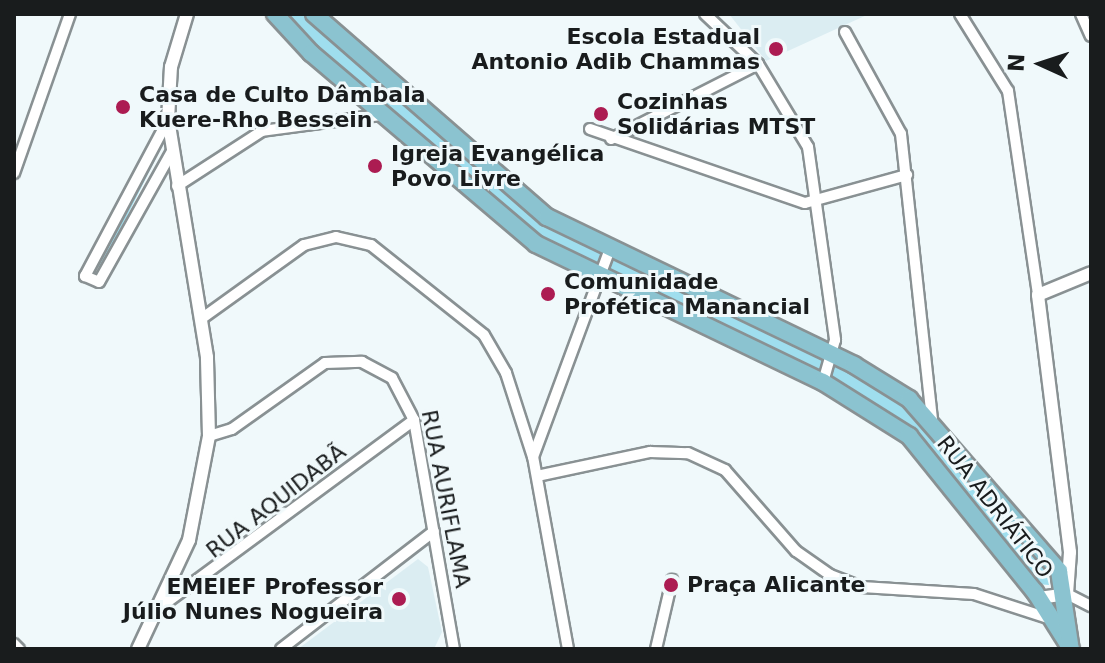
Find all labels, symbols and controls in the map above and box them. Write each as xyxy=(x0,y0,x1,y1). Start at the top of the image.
place label: Escola Estadual Antonio Adib Chammas xyxy=(472,23,760,74)
north arrow xyxy=(1001,24,1081,104)
marker: Escola Estadual Antonio Adib Chammas xyxy=(767,40,785,58)
text: N xyxy=(1004,53,1029,73)
place label: Casa de Culto Dâmbala Kuere-Rho Bessein xyxy=(139,81,426,132)
place label: Cozinhas Solidárias MTST xyxy=(617,88,815,140)
marker: Casa de Culto Dâmbala Kuere-Rho Bessein xyxy=(114,98,132,116)
marker: Cozinhas Solidárias MTST xyxy=(592,105,610,123)
place label: Igreja Evangélica Povo Livre xyxy=(391,140,604,192)
marker: Igreja Evangélica Povo Livre xyxy=(366,157,384,175)
place label: Comunidade Profética Manancial xyxy=(564,268,810,320)
marker: Comunidade Profética Manancial xyxy=(539,285,557,303)
street label: RUA AURIFLAMA xyxy=(416,408,476,590)
street label: RUA ADRIÁTICO xyxy=(931,431,1059,583)
street label: RUA AQUIDABÃ xyxy=(201,438,351,564)
place label: Praça Alicante xyxy=(687,572,865,598)
place label: EMEIEF Professor Júlio Nunes Nogueira xyxy=(123,573,383,624)
marker: Praça Alicante xyxy=(662,576,680,594)
marker: EMEIEF Professor Júlio Nunes Nogueira xyxy=(390,590,408,608)

